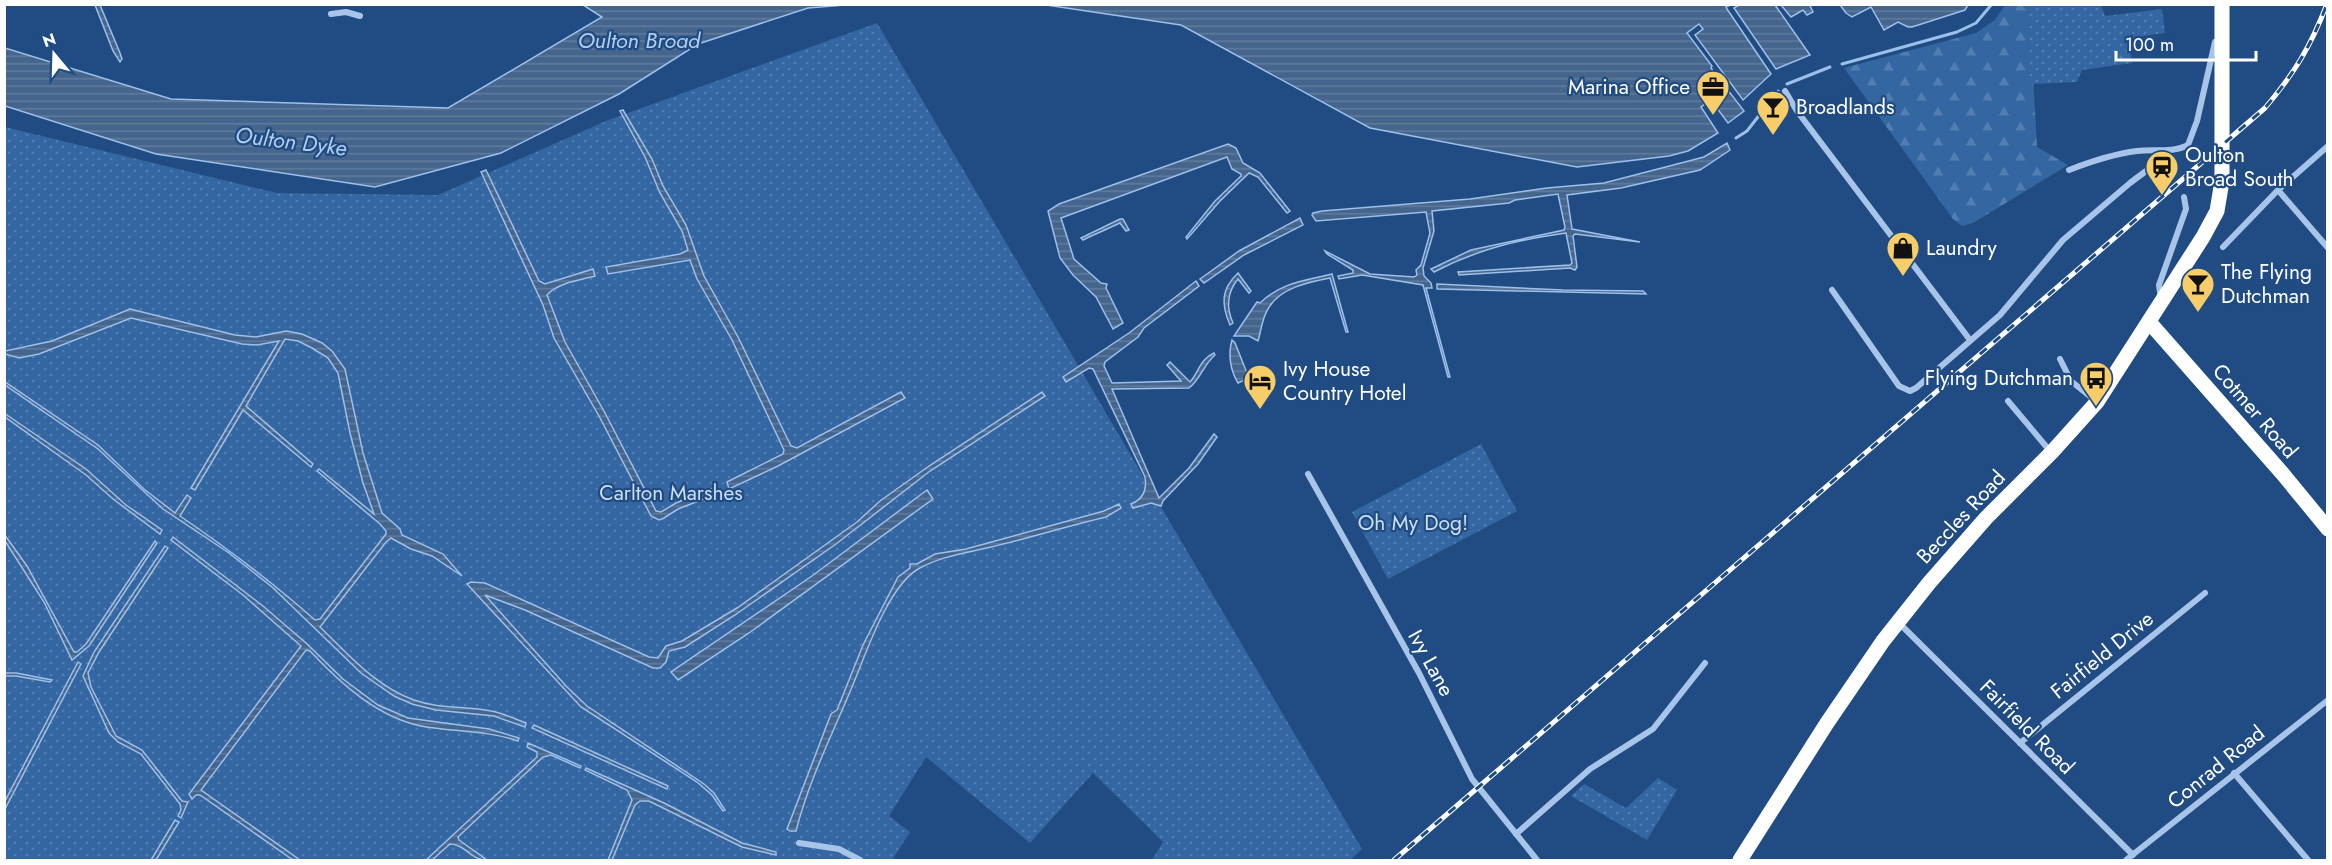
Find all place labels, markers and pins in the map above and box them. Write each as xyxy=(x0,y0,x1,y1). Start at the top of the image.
office icon: Marina Office xyxy=(1695,69,1731,116)
place label: Marina Office xyxy=(1568,72,1690,102)
bar icon: Broadlands xyxy=(1755,89,1791,136)
place label: Broadlands xyxy=(1796,92,1895,122)
place label: Oulton Broad South xyxy=(2185,140,2294,194)
station icon: Oulton Broad South xyxy=(2144,149,2180,196)
shop icon: Laundry xyxy=(1885,230,1921,277)
place label: Laundry xyxy=(1926,233,1997,263)
place label: The Flying Dutchman xyxy=(2221,257,2312,311)
bar icon: The Flying Dutchman xyxy=(2180,266,2216,313)
place label: Ivy House Country Hotel xyxy=(1283,354,1406,408)
bus stop icon: Flying Dutchman xyxy=(2078,360,2114,407)
hotel icon: Ivy House Country Hotel xyxy=(1242,363,1278,410)
place label: Flying Dutchman xyxy=(1925,363,2073,393)

